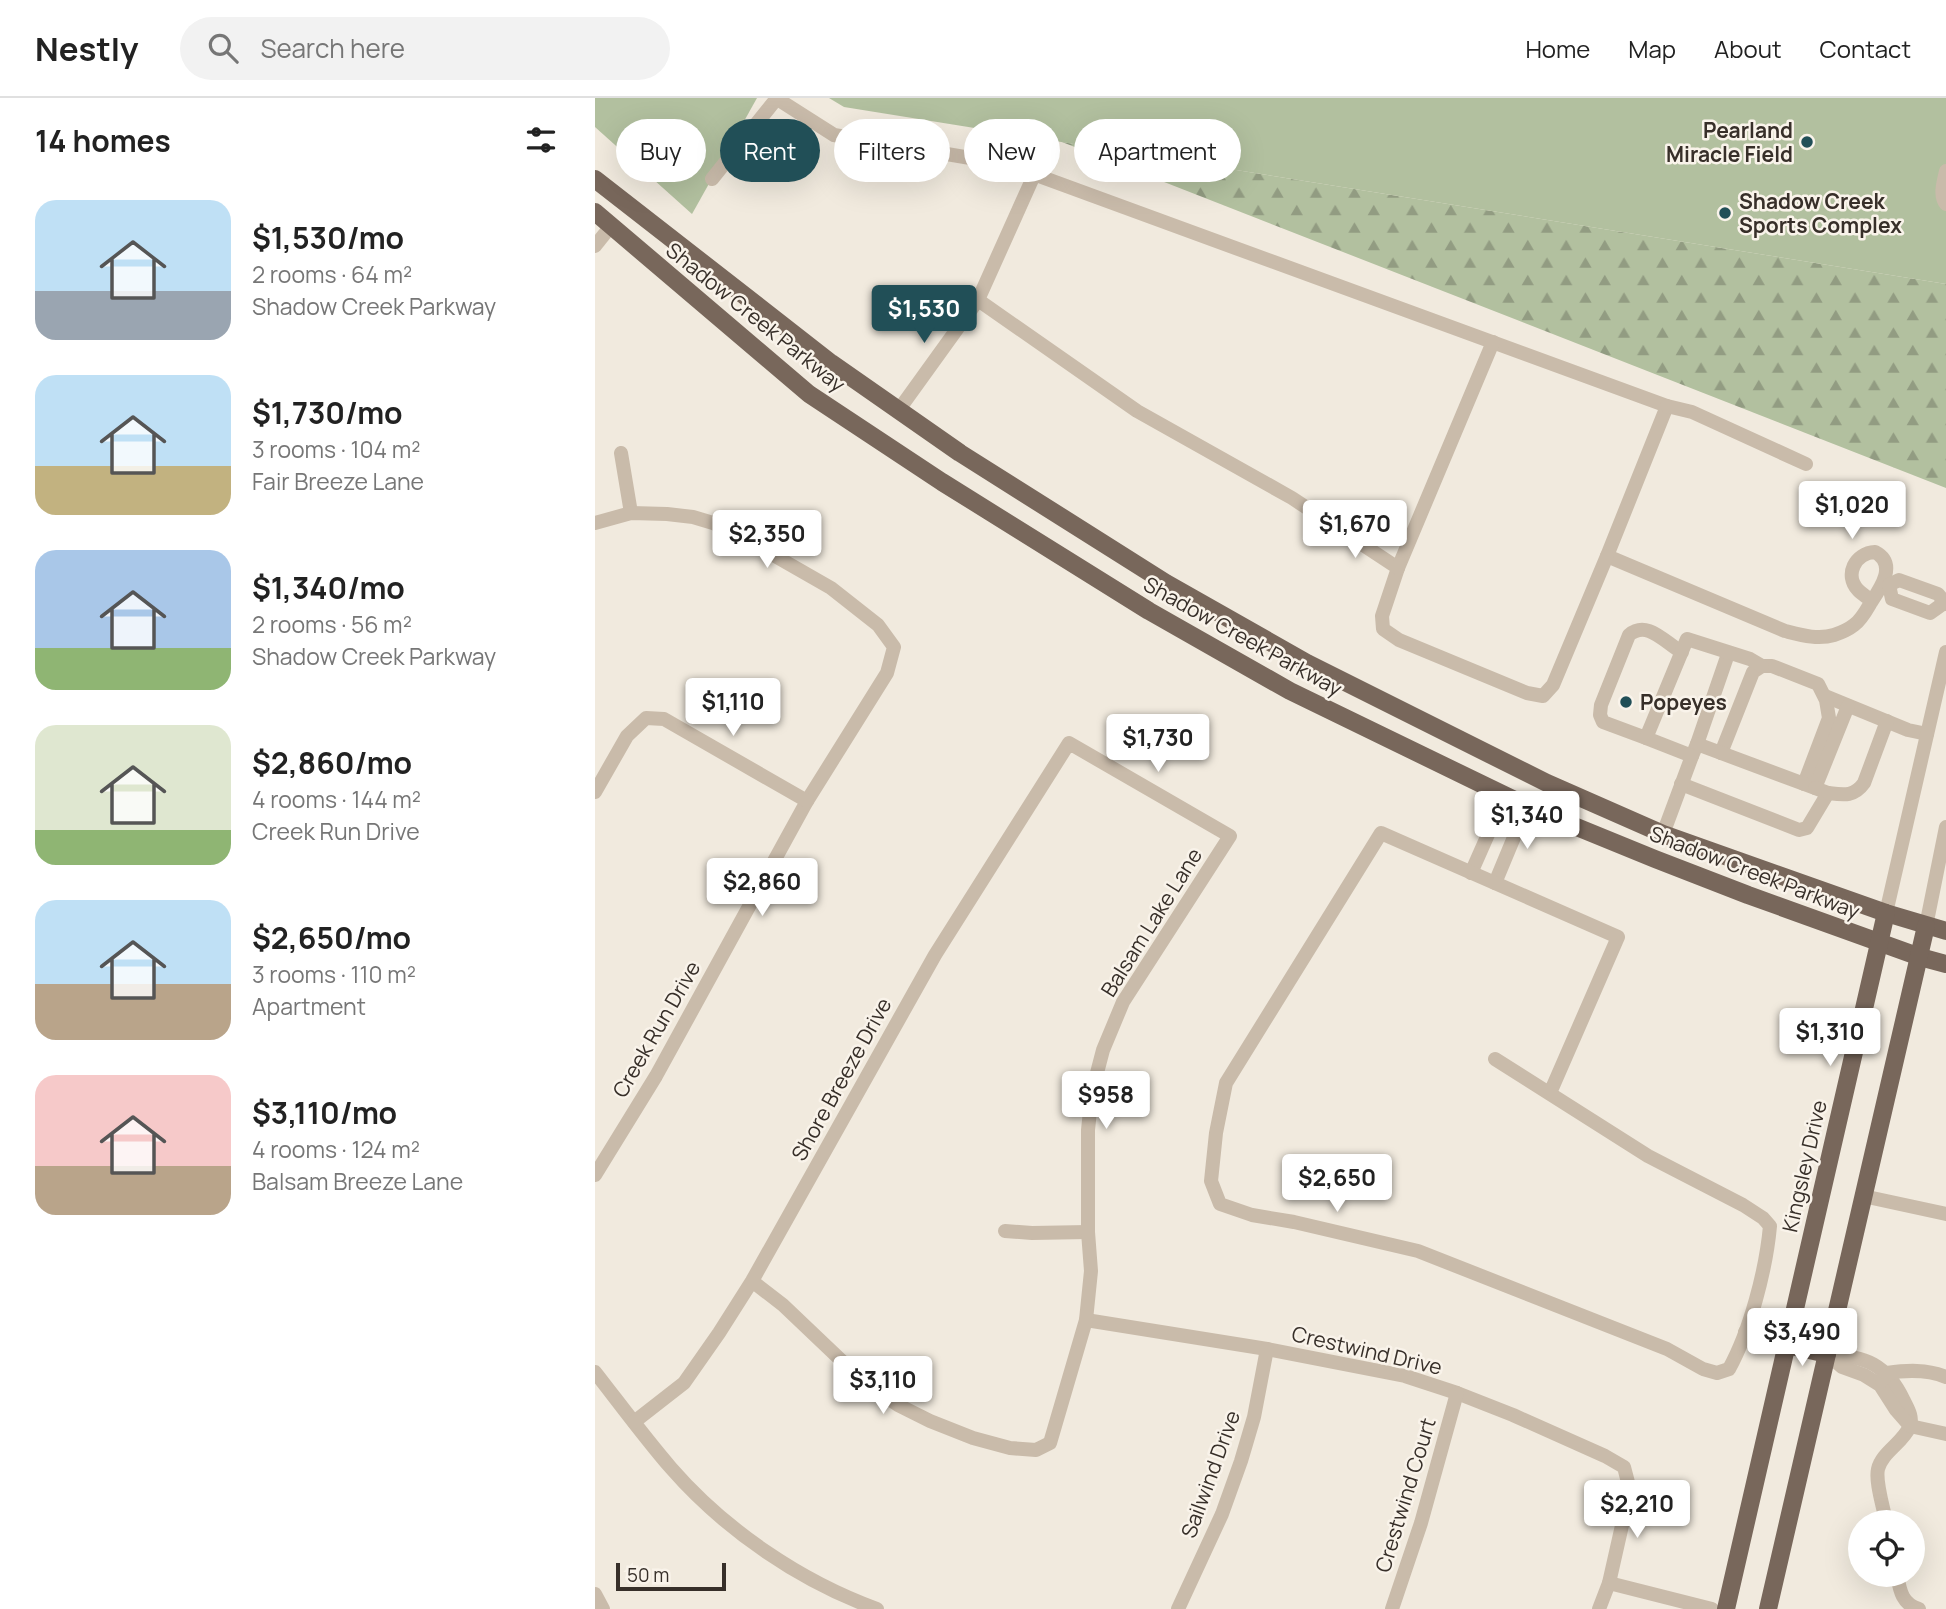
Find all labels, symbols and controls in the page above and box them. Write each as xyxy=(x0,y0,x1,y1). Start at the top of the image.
search box xyxy=(180,17,670,80)
text: Nestly xyxy=(35,26,138,71)
icon: search xyxy=(204,29,242,67)
text: Search here xyxy=(260,30,405,66)
text: Home xyxy=(1525,32,1590,65)
text: Map xyxy=(1628,32,1676,65)
text: About xyxy=(1714,32,1782,65)
text: Contact xyxy=(1820,32,1911,65)
place label: Pearland Miracle Field xyxy=(1666,116,1793,168)
chip: Buy xyxy=(616,119,706,182)
chip: Rent xyxy=(720,119,820,182)
chip: Filters xyxy=(834,119,950,182)
chip: New xyxy=(964,119,1060,182)
chip: Apartment xyxy=(1074,119,1241,182)
text: 14 homes xyxy=(35,120,171,161)
icon: filters xyxy=(522,121,560,159)
marker: Pearland Miracle Field xyxy=(1799,134,1815,150)
place label: Shadow Creek Sports Complex xyxy=(1739,187,1902,239)
marker: Shadow Creek Sports Complex xyxy=(1717,205,1733,221)
text: $1,530/mo xyxy=(252,217,404,258)
icon: home xyxy=(91,228,175,312)
street label: Shadow Creek Parkway xyxy=(661,236,851,398)
text: 2 rooms · 64 m² xyxy=(252,258,412,290)
pin: $1,530 xyxy=(867,286,981,345)
text: Shadow Creek Parkway xyxy=(252,290,496,322)
text: $1,530 xyxy=(888,292,960,324)
text: $1,730/mo xyxy=(252,392,402,433)
icon: home xyxy=(91,403,175,487)
text: 3 rooms · 104 m² xyxy=(252,433,420,465)
text: Fair Breeze Lane xyxy=(252,465,424,497)
pin: $1,020 xyxy=(1795,482,1909,541)
text: $1,020 xyxy=(1815,488,1889,520)
pin: $1,670 xyxy=(1298,500,1412,560)
text: $1,670 xyxy=(1319,507,1391,539)
pin: $2,350 xyxy=(710,510,824,570)
text: $2,350 xyxy=(728,517,806,549)
text: $1,340/mo xyxy=(252,567,405,608)
street label: Shadow Creek Parkway xyxy=(1139,570,1347,702)
icon: home xyxy=(91,578,175,662)
text: 2 rooms · 56 m² xyxy=(252,608,412,640)
text: Shadow Creek Parkway xyxy=(252,640,496,672)
pin: $1,110 xyxy=(676,678,790,738)
text: $1,110 xyxy=(701,685,765,717)
place label: Popeyes xyxy=(1640,688,1727,716)
marker: Popeyes xyxy=(1618,694,1634,710)
pin: $1,730 xyxy=(1101,714,1215,774)
text: $1,730 xyxy=(1122,721,1194,753)
text: $2,860/mo xyxy=(252,742,412,783)
icon: home xyxy=(91,753,175,837)
text: 4 rooms · 144 m² xyxy=(252,783,421,815)
pin: $1,340 xyxy=(1470,792,1584,851)
text: $1,340 xyxy=(1490,798,1564,830)
text: Creek Run Drive xyxy=(252,815,420,847)
street label: Shadow Creek Parkway xyxy=(1646,819,1864,925)
street label: Balsam Lake Lane xyxy=(1094,842,1208,1002)
pin: $2,860 xyxy=(705,858,819,918)
text: $2,860 xyxy=(723,865,801,897)
text: $2,650/mo xyxy=(252,917,411,958)
icon: home xyxy=(91,928,175,1012)
street label: Creek Run Drive xyxy=(606,956,706,1102)
text: 3 rooms · 110 m² xyxy=(252,958,416,990)
text: Apartment xyxy=(252,990,366,1022)
street label: Shore Breeze Drive xyxy=(785,992,897,1166)
pin: $1,310 xyxy=(1773,1009,1887,1068)
text: $1,310 xyxy=(1795,1015,1865,1047)
pin: $958 xyxy=(1065,1072,1147,1131)
text: $958 xyxy=(1078,1078,1134,1110)
text: $3,110/mo xyxy=(252,1092,397,1133)
street label: Kingsley Drive xyxy=(1775,1097,1833,1235)
icon: home xyxy=(91,1103,175,1187)
text: 4 rooms · 124 m² xyxy=(252,1133,420,1165)
pin: $2,650 xyxy=(1280,1154,1394,1214)
text: $2,650 xyxy=(1298,1161,1376,1193)
text: Balsam Breeze Lane xyxy=(252,1165,463,1197)
pin: $3,490 xyxy=(1745,1308,1859,1368)
text: $3,490 xyxy=(1763,1315,1841,1347)
street label: Crestwind Drive xyxy=(1289,1319,1445,1381)
pin: $3,110 xyxy=(826,1356,940,1416)
text: $3,110 xyxy=(849,1363,917,1395)
street label: Sailwind Drive xyxy=(1174,1406,1246,1542)
street label: Crestwind Court xyxy=(1368,1414,1442,1576)
pin: $2,210 xyxy=(1580,1480,1694,1540)
text: $2,210 xyxy=(1600,1487,1674,1519)
map controls xyxy=(1848,1510,1925,1587)
button: locate xyxy=(1848,1510,1925,1587)
scale bar xyxy=(616,1560,726,1592)
text: 50 m xyxy=(627,1562,669,1588)

